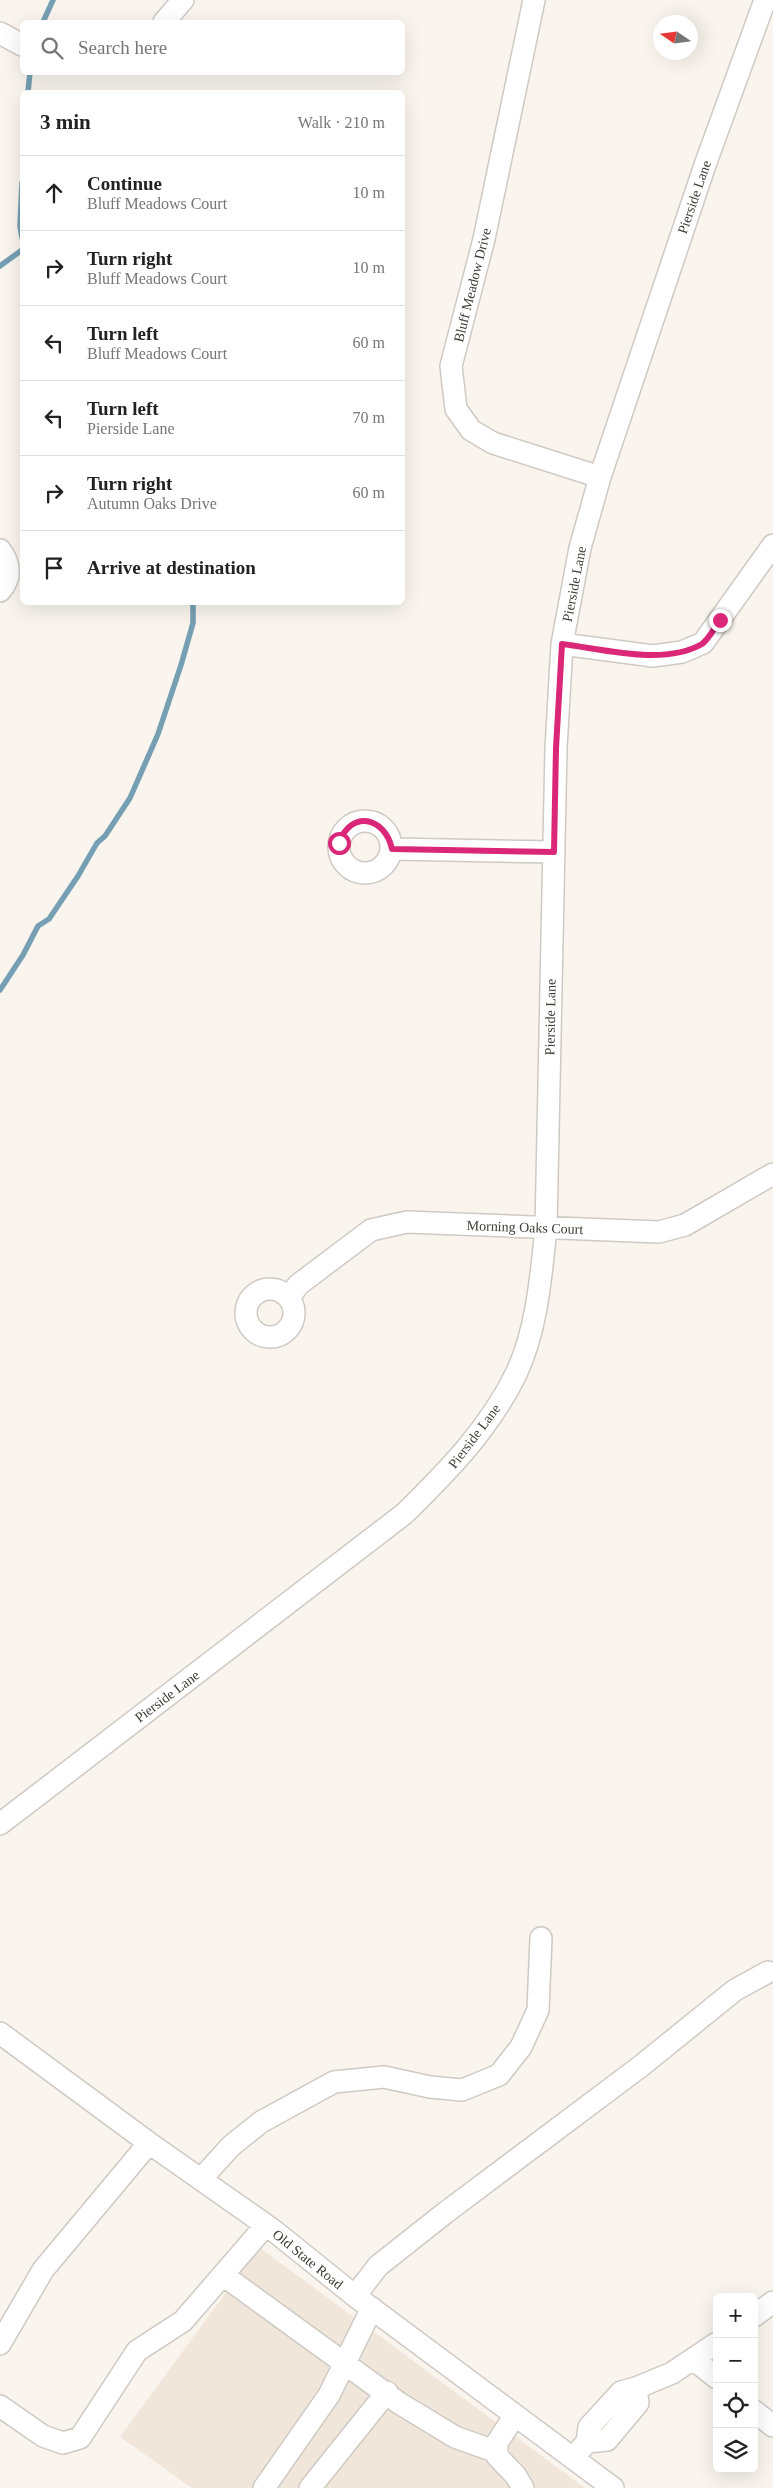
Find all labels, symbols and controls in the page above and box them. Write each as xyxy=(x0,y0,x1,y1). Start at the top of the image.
north arrow xyxy=(653,15,698,60)
search box xyxy=(20,20,405,75)
icon: search xyxy=(38,34,66,62)
text: Search here xyxy=(78,37,167,58)
text: 3 min xyxy=(40,110,91,134)
text: Walk · 210 m xyxy=(298,114,385,131)
street label: Pierside Lane xyxy=(675,159,714,236)
text: Continue xyxy=(87,173,162,194)
icon: ahead xyxy=(40,179,68,207)
text: 10 m xyxy=(353,184,385,201)
text: Bluff Meadows Court xyxy=(87,195,227,212)
street label: Bluff Meadow Drive xyxy=(451,226,494,344)
text: Turn right xyxy=(87,248,172,269)
icon: right xyxy=(40,254,68,282)
text: 10 m xyxy=(353,259,385,276)
text: Bluff Meadows Court xyxy=(87,270,227,287)
text: Turn left xyxy=(87,323,159,344)
icon: left xyxy=(40,329,68,357)
text: 60 m xyxy=(353,334,385,351)
text: Bluff Meadows Court xyxy=(87,345,227,362)
text: Turn left xyxy=(87,398,159,419)
icon: left xyxy=(40,404,68,432)
text: 70 m xyxy=(353,409,385,426)
text: Pierside Lane xyxy=(87,420,175,437)
text: Turn right xyxy=(87,473,172,494)
icon: right xyxy=(40,479,68,507)
text: 60 m xyxy=(353,484,385,501)
text: Autumn Oaks Drive xyxy=(87,495,217,512)
street label: Pierside Lane xyxy=(560,545,589,623)
icon: arrive xyxy=(40,554,68,582)
text: Arrive at destination xyxy=(87,557,256,578)
route end xyxy=(709,609,732,632)
route start xyxy=(328,832,351,855)
street label: Pierside Lane xyxy=(542,979,559,1055)
street label: Morning Oaks Court xyxy=(466,1218,584,1237)
street label: Pierside Lane xyxy=(445,1401,503,1471)
street label: Pierside Lane xyxy=(132,1667,202,1725)
street label: Old State Road xyxy=(270,2227,346,2292)
map controls xyxy=(713,2293,758,2473)
button: + xyxy=(713,2293,758,2338)
button: − xyxy=(713,2338,758,2383)
button: locate xyxy=(713,2383,758,2428)
button: layers xyxy=(713,2428,758,2473)

